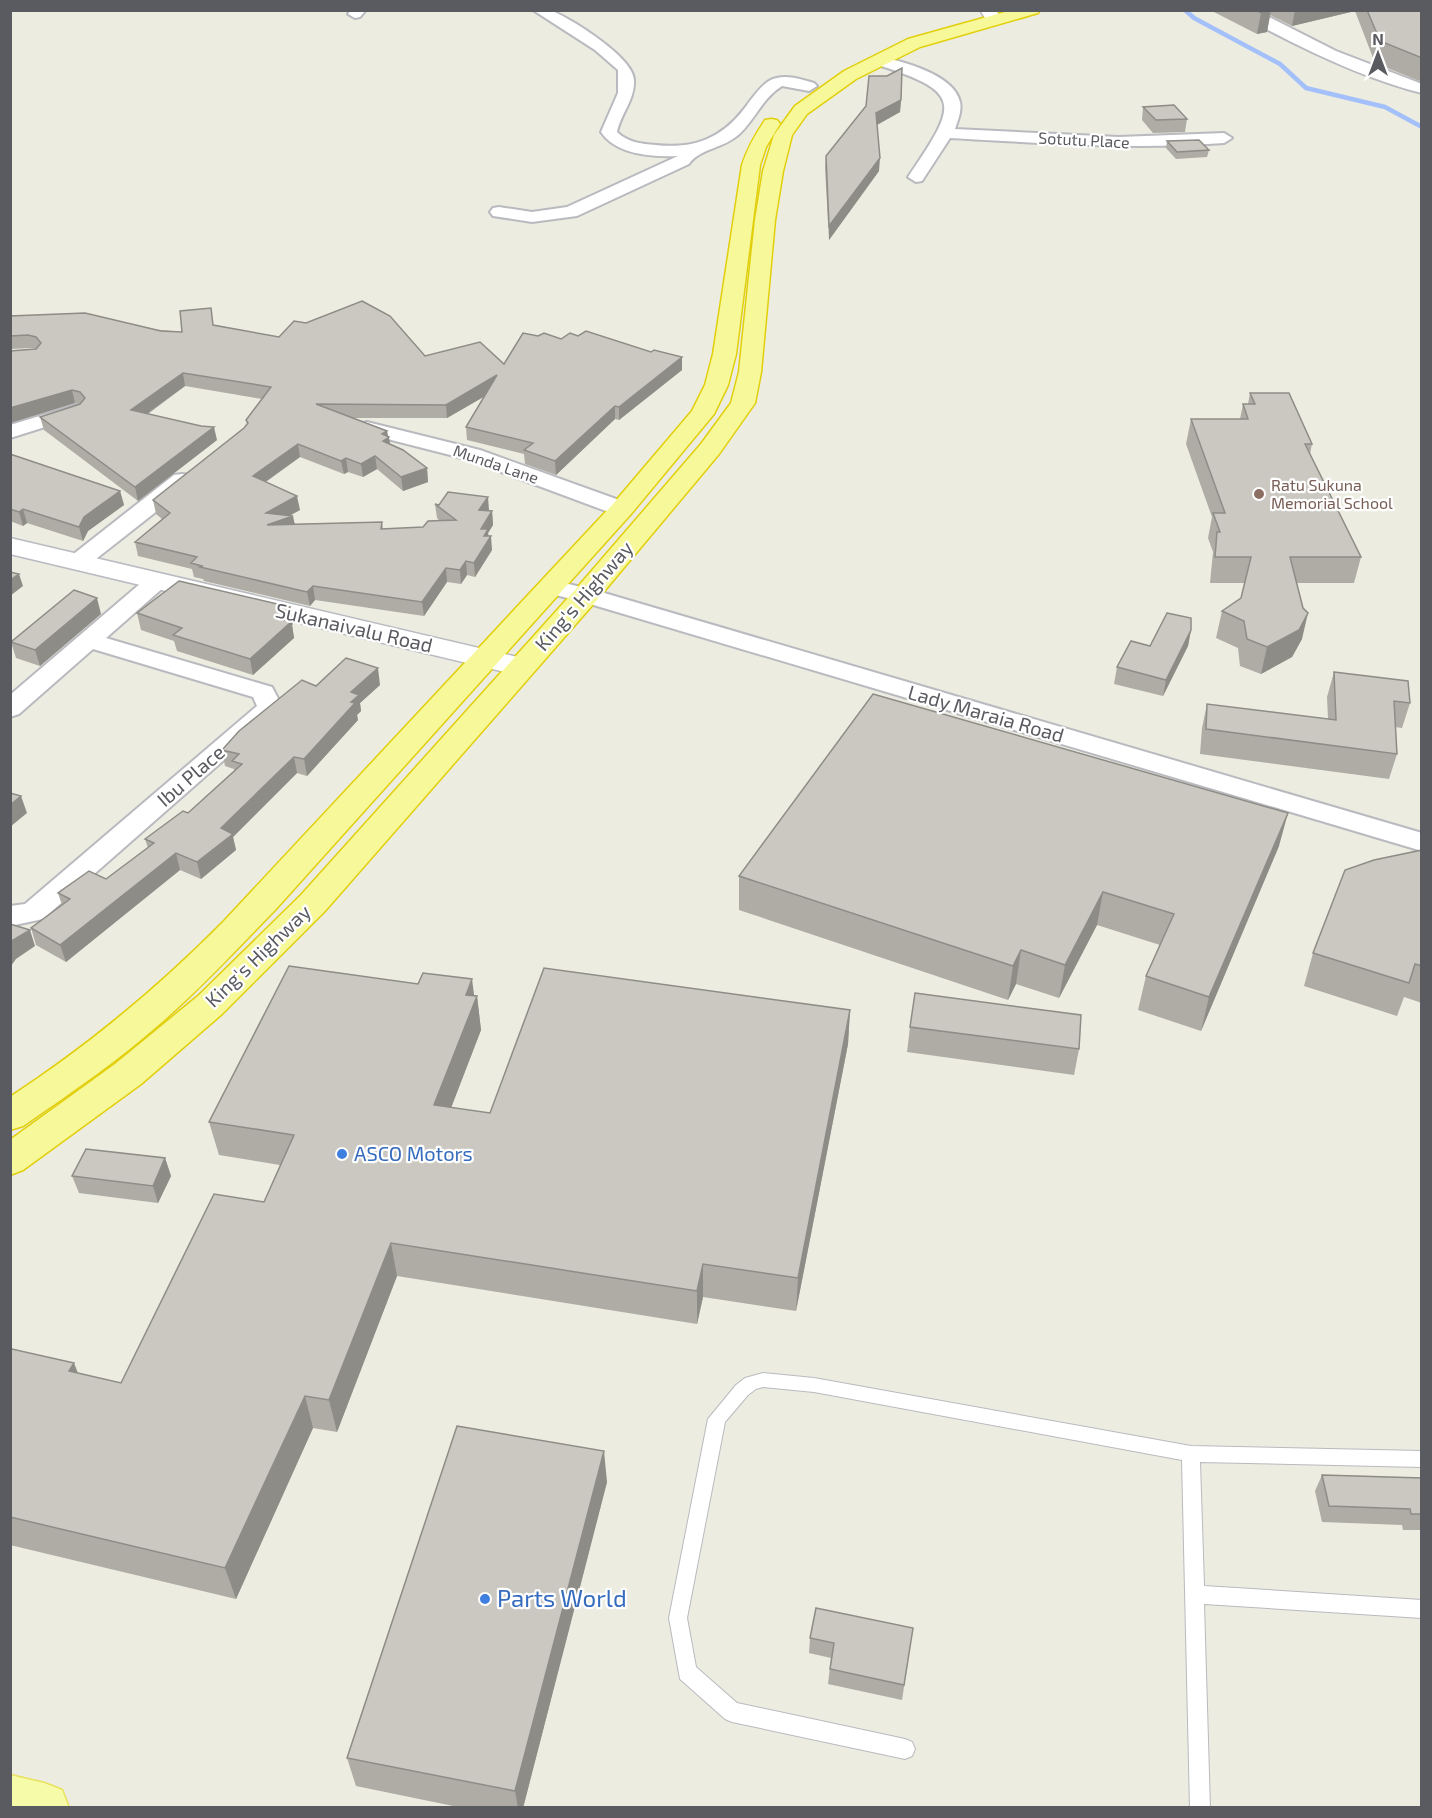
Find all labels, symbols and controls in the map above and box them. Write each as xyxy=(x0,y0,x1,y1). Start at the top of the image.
north arrow xyxy=(1348,24,1408,84)
text: N xyxy=(1372,29,1384,48)
street label: Sotutu Place xyxy=(1038,128,1130,151)
street label: Munda Lane xyxy=(451,440,541,487)
place label: Ratu Sukuna Memorial School xyxy=(1271,475,1393,512)
marker: Ratu Sukuna Memorial School xyxy=(1252,487,1266,501)
street label: King's Highway xyxy=(529,535,638,655)
street label: Sukanaivalu Road xyxy=(273,597,435,657)
street label: Lady Maraia Road xyxy=(905,679,1067,747)
street label: Ibu Place xyxy=(152,739,229,811)
street label: King's Highway xyxy=(200,899,315,1012)
place label: ASCO Motors xyxy=(354,1141,473,1165)
marker: ASCO Motors xyxy=(335,1147,349,1161)
place label: Parts World xyxy=(497,1583,627,1612)
marker: Parts World xyxy=(478,1592,492,1606)

